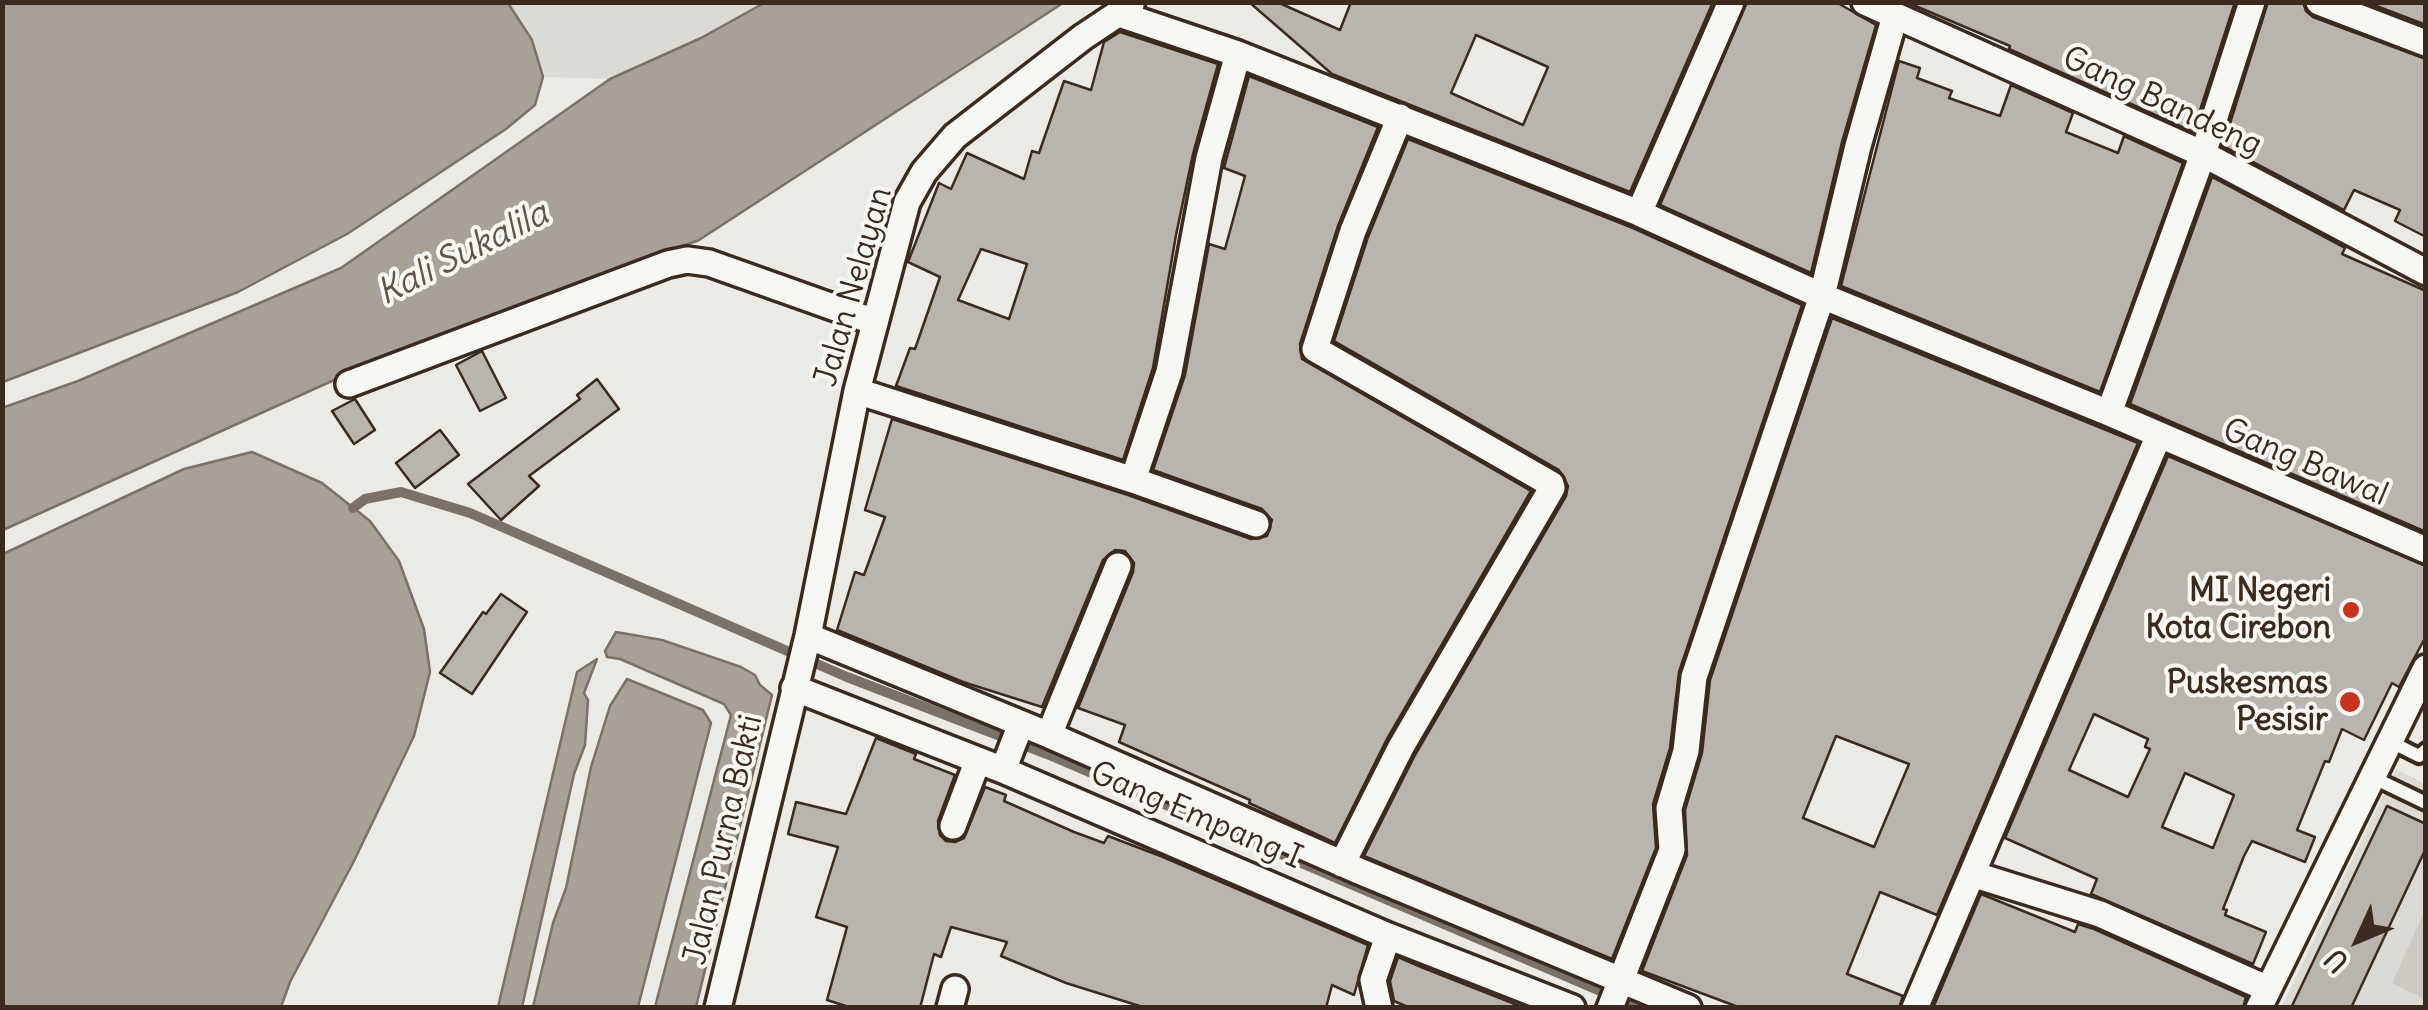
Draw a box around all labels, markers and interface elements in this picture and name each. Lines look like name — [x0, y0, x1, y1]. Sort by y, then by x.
street label: Gang Bandeng — [2056, 39, 2268, 165]
street label: Jalan Nelayan — [807, 183, 901, 391]
water label: Kali Sukalila — [370, 193, 556, 315]
street label: Gang Bawal — [2217, 411, 2393, 515]
place label: MI Negeri Kota Cirebon — [2145, 573, 2331, 648]
marker: MI Negeri Kota Cirebon — [2340, 599, 2362, 621]
place label: Puskesmas Pesisir — [2167, 665, 2328, 740]
marker: Puskesmas Pesisir — [2337, 689, 2363, 715]
street label: Jalan Purna Bakti — [677, 711, 771, 969]
street label: Gang Empang I — [1084, 754, 1308, 878]
north arrow — [2308, 890, 2408, 990]
text: U — [2317, 941, 2356, 980]

